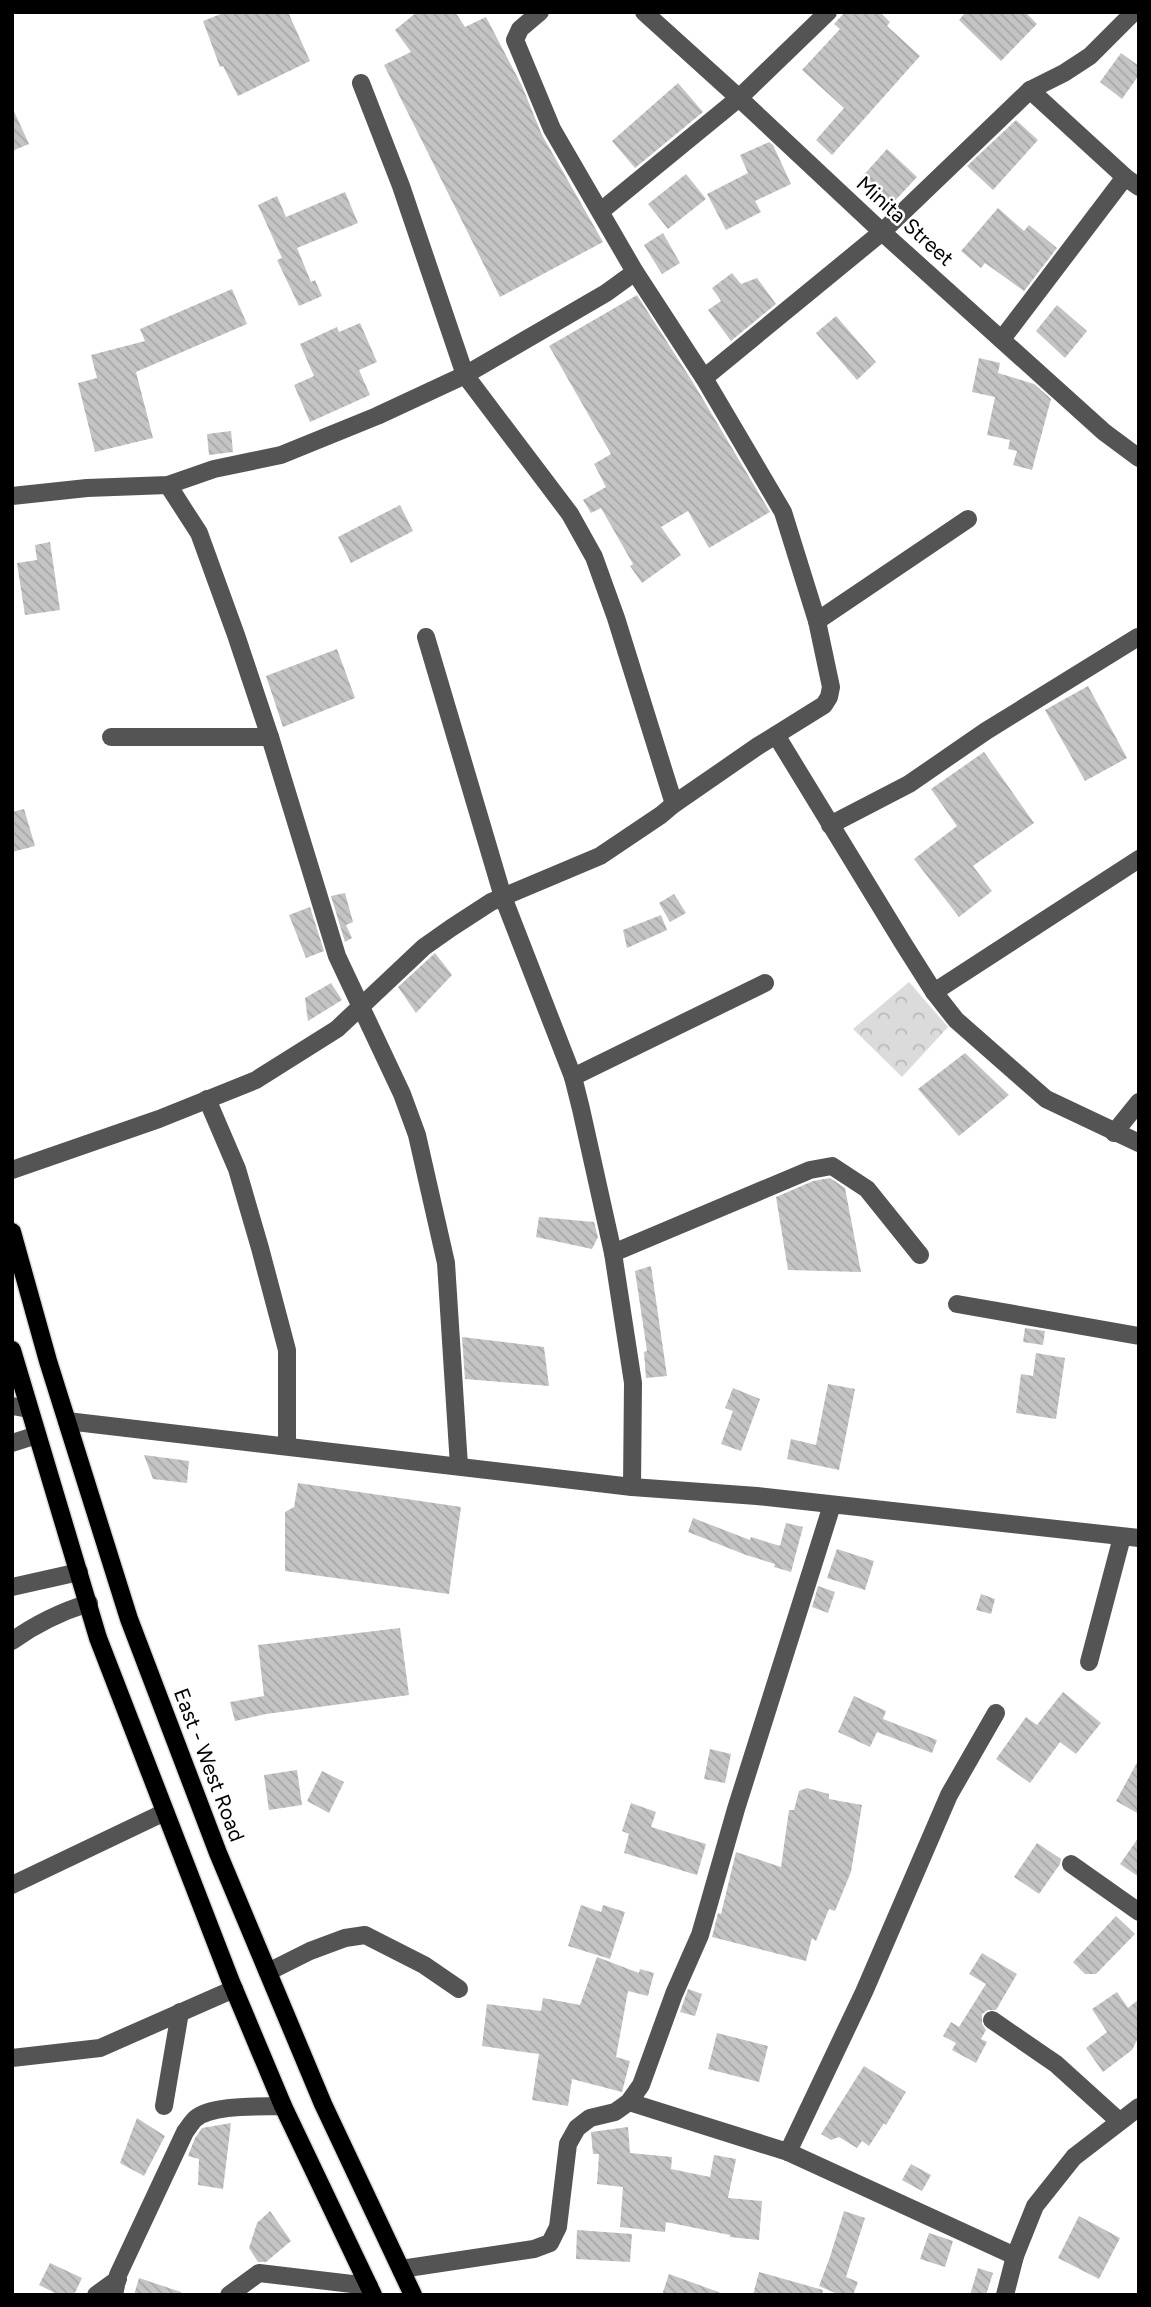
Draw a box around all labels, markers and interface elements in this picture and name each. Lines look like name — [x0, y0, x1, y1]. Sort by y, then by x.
street label: Minita Street — [852, 171, 959, 271]
street label: East - West Road — [169, 1685, 250, 1845]

